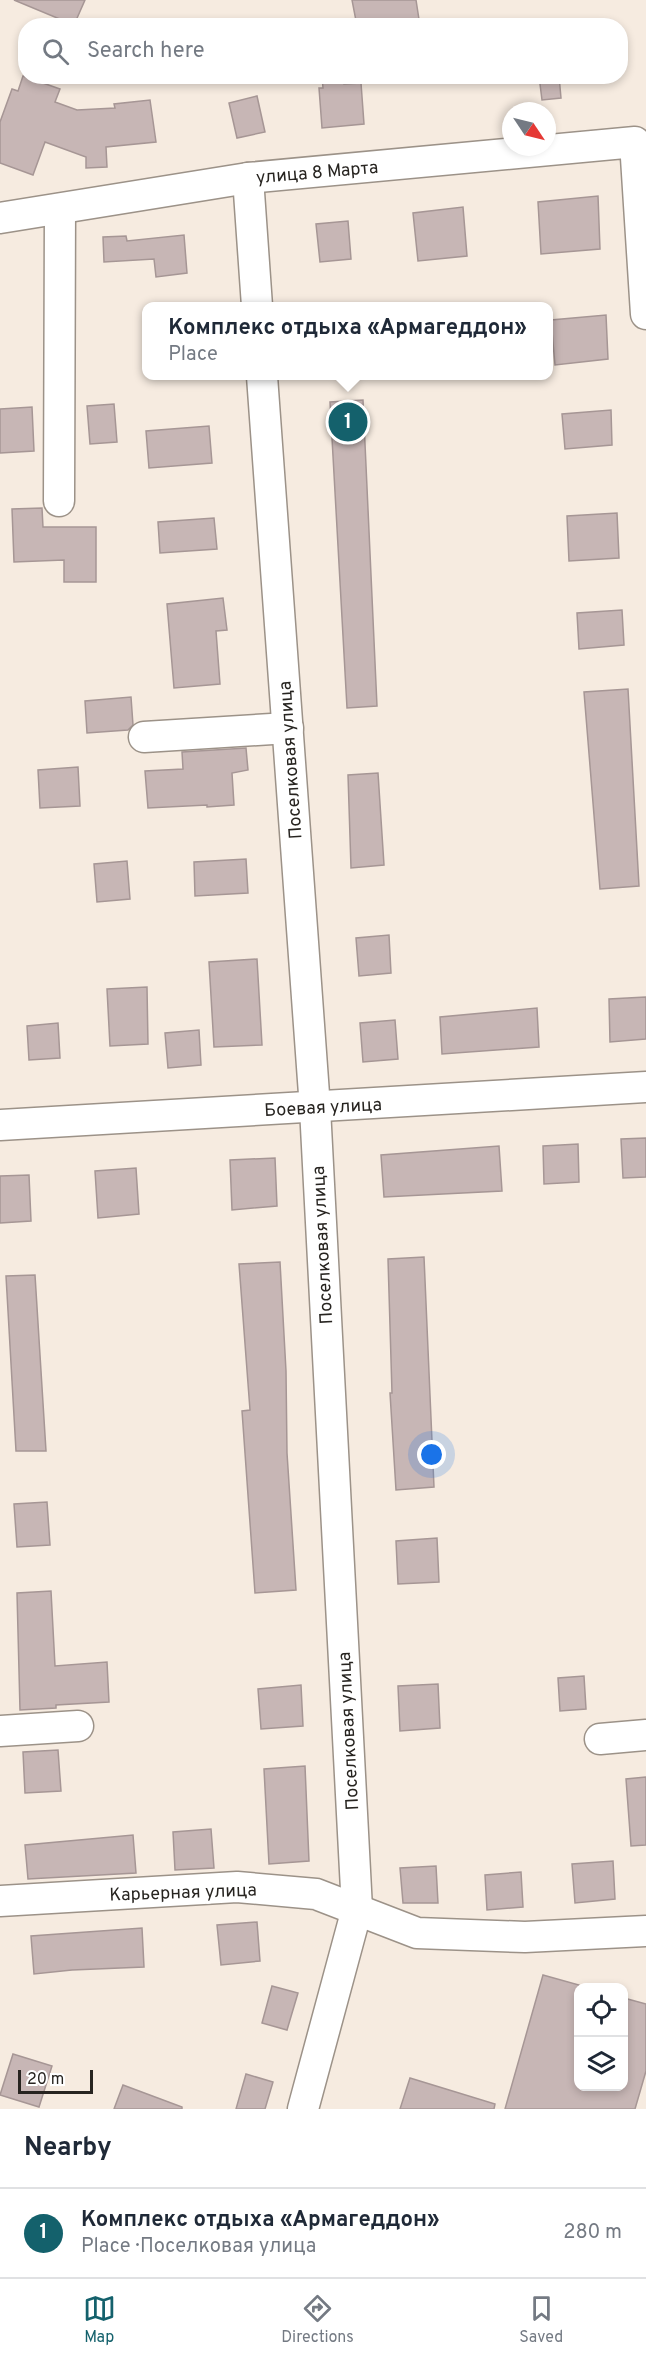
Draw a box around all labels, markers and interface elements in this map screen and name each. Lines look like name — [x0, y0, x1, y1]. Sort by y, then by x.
search box — [18, 18, 628, 84]
icon: search — [39, 35, 72, 68]
text: Search here — [87, 38, 205, 65]
north arrow — [502, 102, 556, 156]
street label: улица 8 Марта — [255, 157, 379, 190]
popup — [142, 302, 553, 380]
text: Комплекс отдыха «Армагеддон» — [168, 315, 527, 342]
text: Place — [168, 342, 218, 368]
pin: 1 — [328, 400, 368, 444]
street label: Поселковая улица — [274, 680, 309, 840]
street label: Боевая улица — [264, 1094, 382, 1123]
street label: Поселковая улица — [308, 1165, 339, 1325]
your location — [417, 1440, 446, 1469]
street label: Поселковая улица — [334, 1651, 365, 1811]
street label: Карьерная улица — [109, 1879, 257, 1908]
map controls — [574, 1983, 628, 2091]
button: locate — [574, 1983, 628, 2037]
button: layers — [574, 2037, 628, 2091]
scale bar — [18, 2067, 93, 2094]
text: 20 m — [27, 2070, 64, 2090]
text: Nearby — [24, 2132, 112, 2165]
text: Комплекс отдыха «Армагеддон» — [81, 2207, 440, 2234]
text: 1 — [40, 2220, 48, 2246]
text: 280 m — [563, 2220, 622, 2246]
text: Place · Поселковая улица — [81, 2234, 316, 2260]
tab: Map — [83, 2292, 116, 2348]
tab: Directions — [281, 2292, 354, 2348]
tab: Saved — [519, 2292, 563, 2348]

